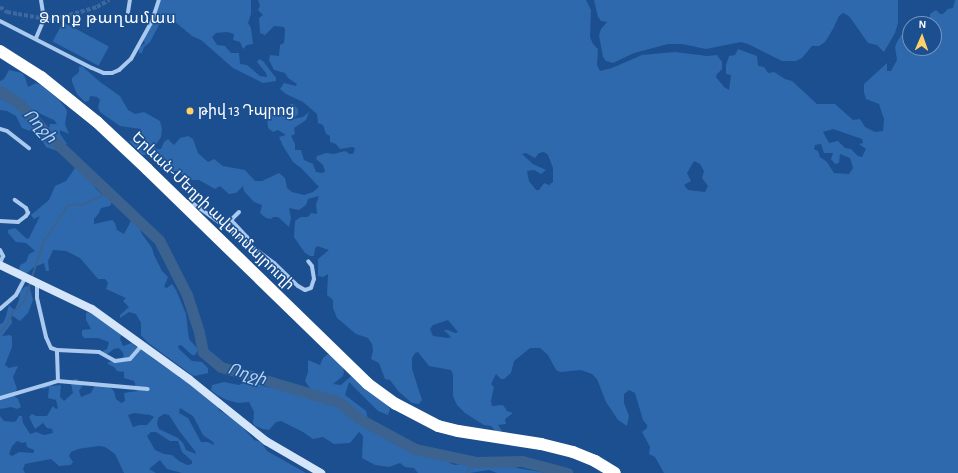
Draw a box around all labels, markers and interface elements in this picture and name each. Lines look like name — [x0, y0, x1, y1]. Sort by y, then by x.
district label: Ձորք թաղամաս — [39, 8, 177, 28]
north arrow — [902, 16, 942, 56]
text: N — [918, 19, 926, 30]
place label: թիվ 13 Դպրոց — [198, 102, 294, 120]
water label: Ողջի — [20, 105, 60, 147]
marker: թիվ 13 Դպրոց — [185, 106, 195, 116]
street label: Երևան-Մեղրի ավտոմայրուղի — [128, 128, 298, 294]
water label: Ողջի — [225, 359, 269, 389]

